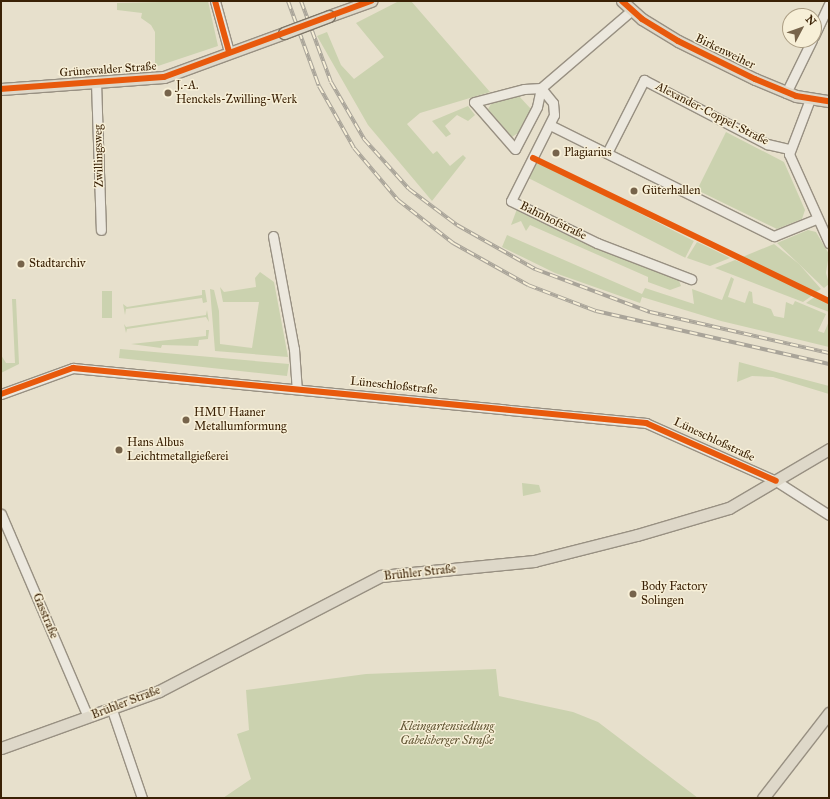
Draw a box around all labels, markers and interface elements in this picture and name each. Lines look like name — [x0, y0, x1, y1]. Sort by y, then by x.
north arrow — [782, 8, 822, 48]
text: N — [803, 13, 819, 28]
street label: Birkenweiher — [693, 31, 757, 73]
street label: Grünewalder Straße — [59, 59, 157, 81]
place label: J.-A. Henckels-Zwilling-Werk — [176, 79, 297, 107]
street label: Alexander-Coppel-Straße — [653, 79, 771, 149]
marker: J.-A. Henckels-Zwilling-Werk — [163, 88, 173, 98]
street label: Zwillingsweg — [91, 124, 107, 188]
place label: Plagiarius — [564, 146, 612, 160]
marker: Plagiarius — [551, 148, 561, 158]
place label: Güterhallen — [642, 184, 700, 198]
marker: Güterhallen — [629, 186, 639, 196]
street label: Bahnhofstraße — [517, 199, 589, 243]
place label: Stadtarchiv — [29, 257, 86, 271]
marker: Stadtarchiv — [16, 259, 26, 269]
street label: Lüneschloßstraße — [350, 374, 438, 398]
place label: HMU Haaner Metallumformung — [194, 406, 287, 434]
marker: HMU Haaner Metallumformung — [181, 415, 191, 425]
street label: Lüneschloßstraße — [671, 415, 757, 465]
place label: Hans Albus Leichtmetallgießerei — [127, 436, 229, 464]
marker: Hans Albus Leichtmetallgießerei — [114, 445, 124, 455]
street label: Brühler Straße — [383, 562, 457, 584]
place label: Body Factory Solingen — [641, 580, 707, 608]
marker: Body Factory Solingen — [628, 589, 638, 599]
street label: Gasstraße — [29, 591, 61, 641]
street label: Brühler Straße — [89, 683, 163, 723]
park label: Kleingartensiedlung Gabelsberger Straße — [400, 720, 494, 748]

